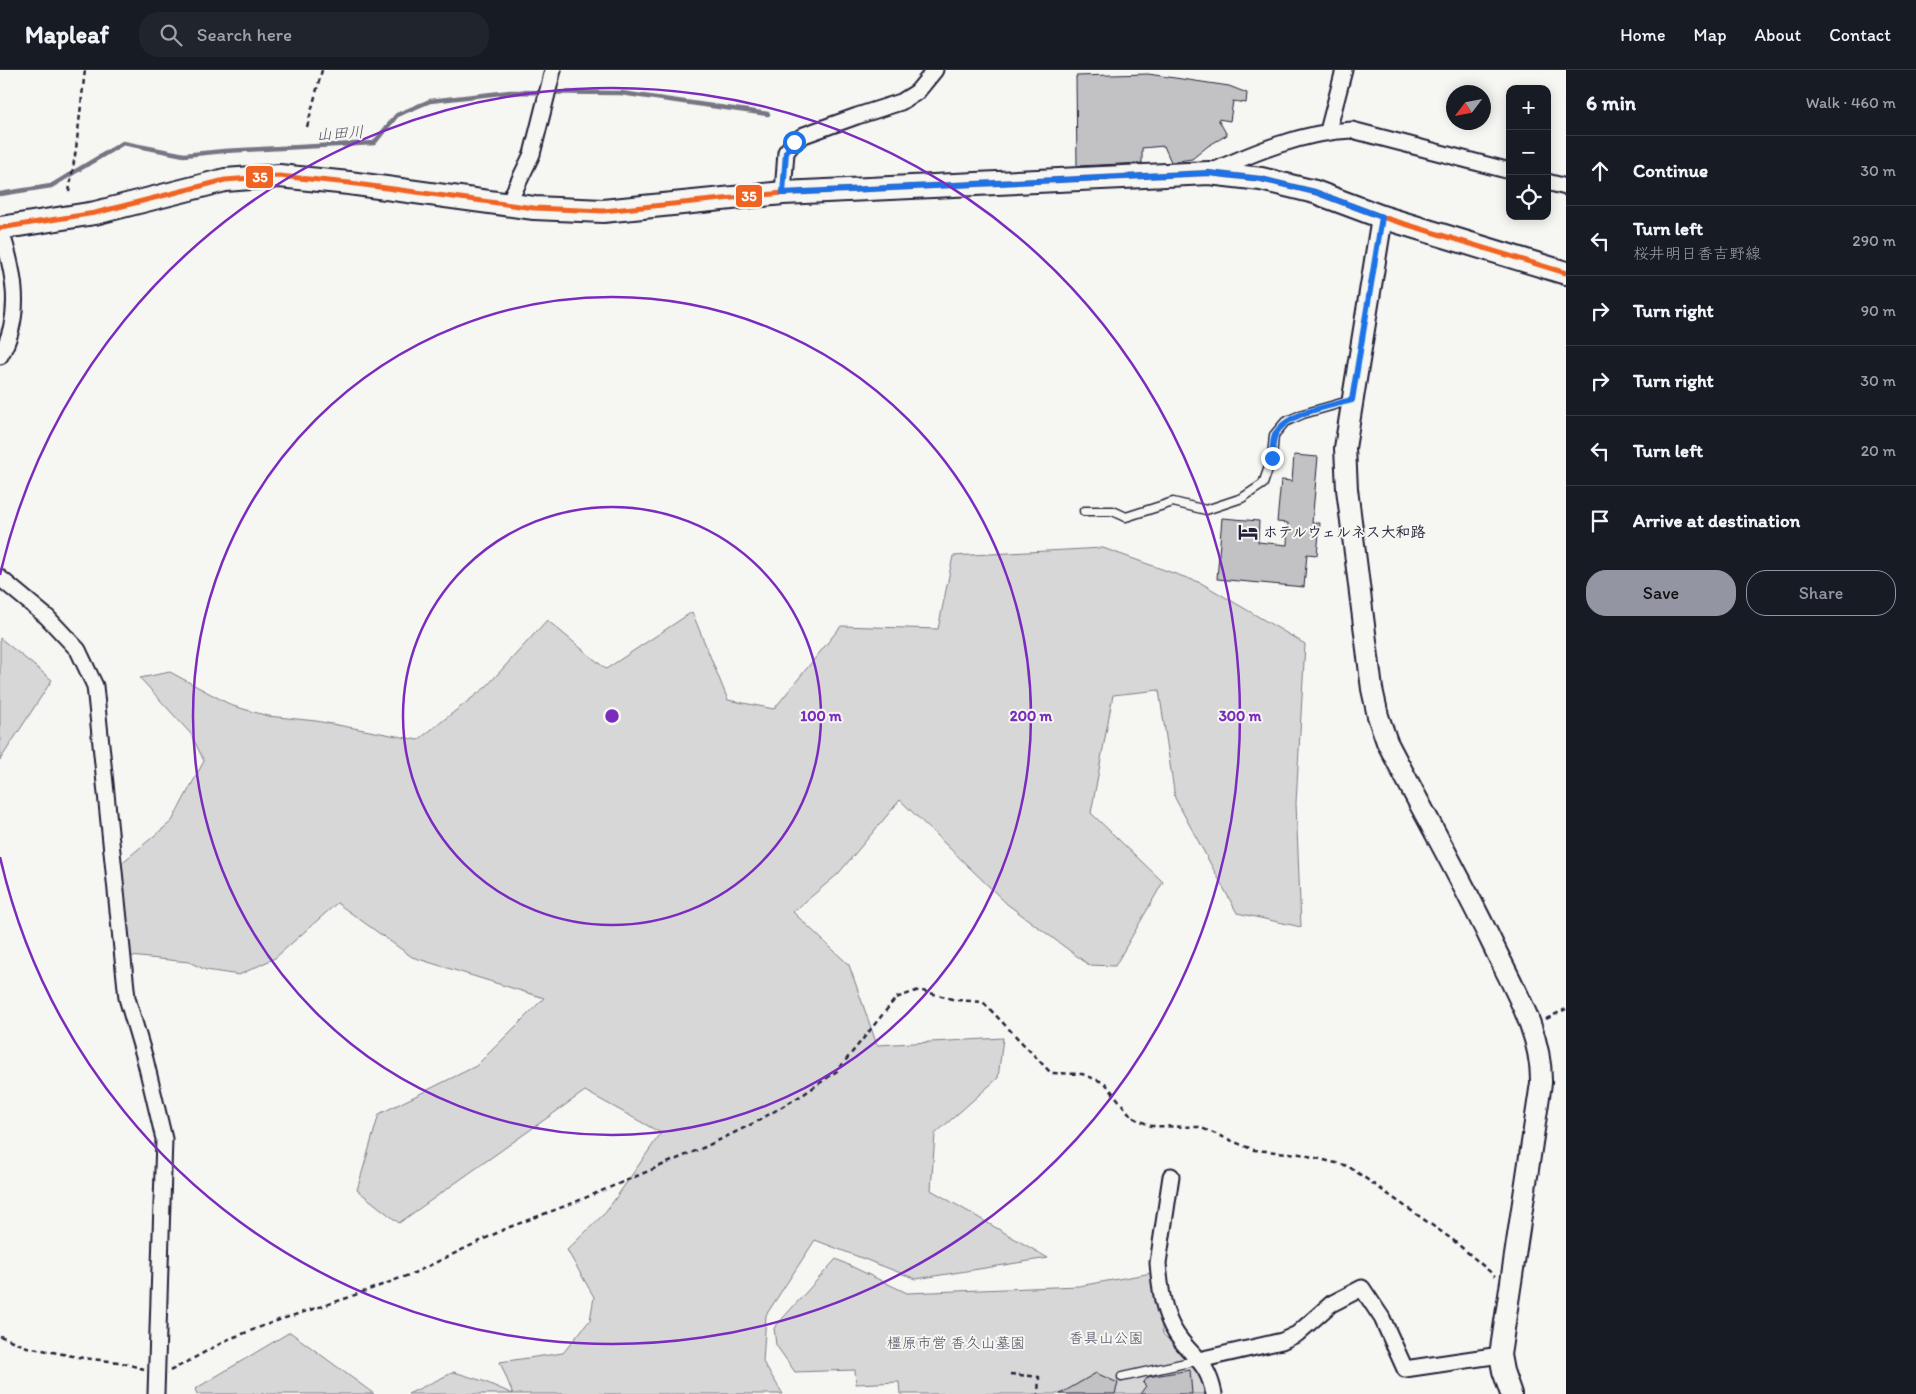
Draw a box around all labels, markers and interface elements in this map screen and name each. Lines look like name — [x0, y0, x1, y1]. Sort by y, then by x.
search box — [139, 12, 489, 57]
text: Mapleaf — [25, 20, 109, 49]
icon: search — [157, 21, 185, 49]
text: Search here — [197, 23, 292, 46]
text: Home — [1620, 24, 1666, 46]
text: Map — [1694, 24, 1727, 46]
text: About — [1755, 24, 1801, 46]
text: Contact — [1829, 24, 1891, 46]
north arrow — [1446, 85, 1491, 130]
map controls — [1506, 85, 1551, 220]
button: + — [1506, 85, 1551, 130]
text: 6 min — [1586, 90, 1636, 115]
text: Walk · 460 m — [1806, 93, 1896, 112]
water label: 山田川 — [315, 122, 365, 144]
button: − — [1506, 130, 1551, 175]
route start — [783, 131, 806, 154]
icon: ahead — [1586, 157, 1614, 185]
text: Continue — [1633, 159, 1708, 182]
text: 30 m — [1860, 161, 1896, 180]
line badge: 35 — [245, 165, 274, 189]
text: 35 — [253, 169, 268, 186]
button: locate — [1506, 175, 1551, 220]
line badge: 35 — [735, 184, 763, 208]
text: 35 — [742, 188, 757, 205]
text: Turn left — [1633, 217, 1703, 240]
icon: left — [1586, 227, 1614, 255]
text: 290 m — [1852, 231, 1896, 250]
text: 桜井明日香吉野線 — [1633, 244, 1761, 263]
icon: right — [1586, 297, 1614, 325]
text: Turn right — [1633, 299, 1714, 322]
text: 90 m — [1861, 301, 1896, 320]
icon: right — [1586, 367, 1614, 395]
text: Turn right — [1633, 369, 1714, 392]
text: 30 m — [1860, 371, 1896, 390]
icon: left — [1586, 437, 1614, 465]
text: Turn left — [1633, 439, 1703, 462]
text: 20 m — [1861, 441, 1896, 460]
route end — [1261, 447, 1284, 470]
icon: arrive — [1586, 507, 1614, 535]
text: Arrive at destination — [1633, 509, 1800, 532]
hotel icon: ホテルウェルネス大和路 — [1237, 521, 1259, 543]
place label: ホテルウェルネス大和路 — [1263, 523, 1426, 541]
button: Save — [1586, 570, 1736, 616]
button: Share — [1746, 570, 1896, 616]
centre of rings — [603, 707, 621, 725]
text: 100 m — [800, 707, 842, 725]
text: 200 m — [1010, 707, 1053, 725]
text: 300 m — [1219, 707, 1262, 725]
park label: 香具山公園 — [1068, 1329, 1144, 1347]
park label: 橿原市営 香久山墓園 — [887, 1334, 1025, 1352]

